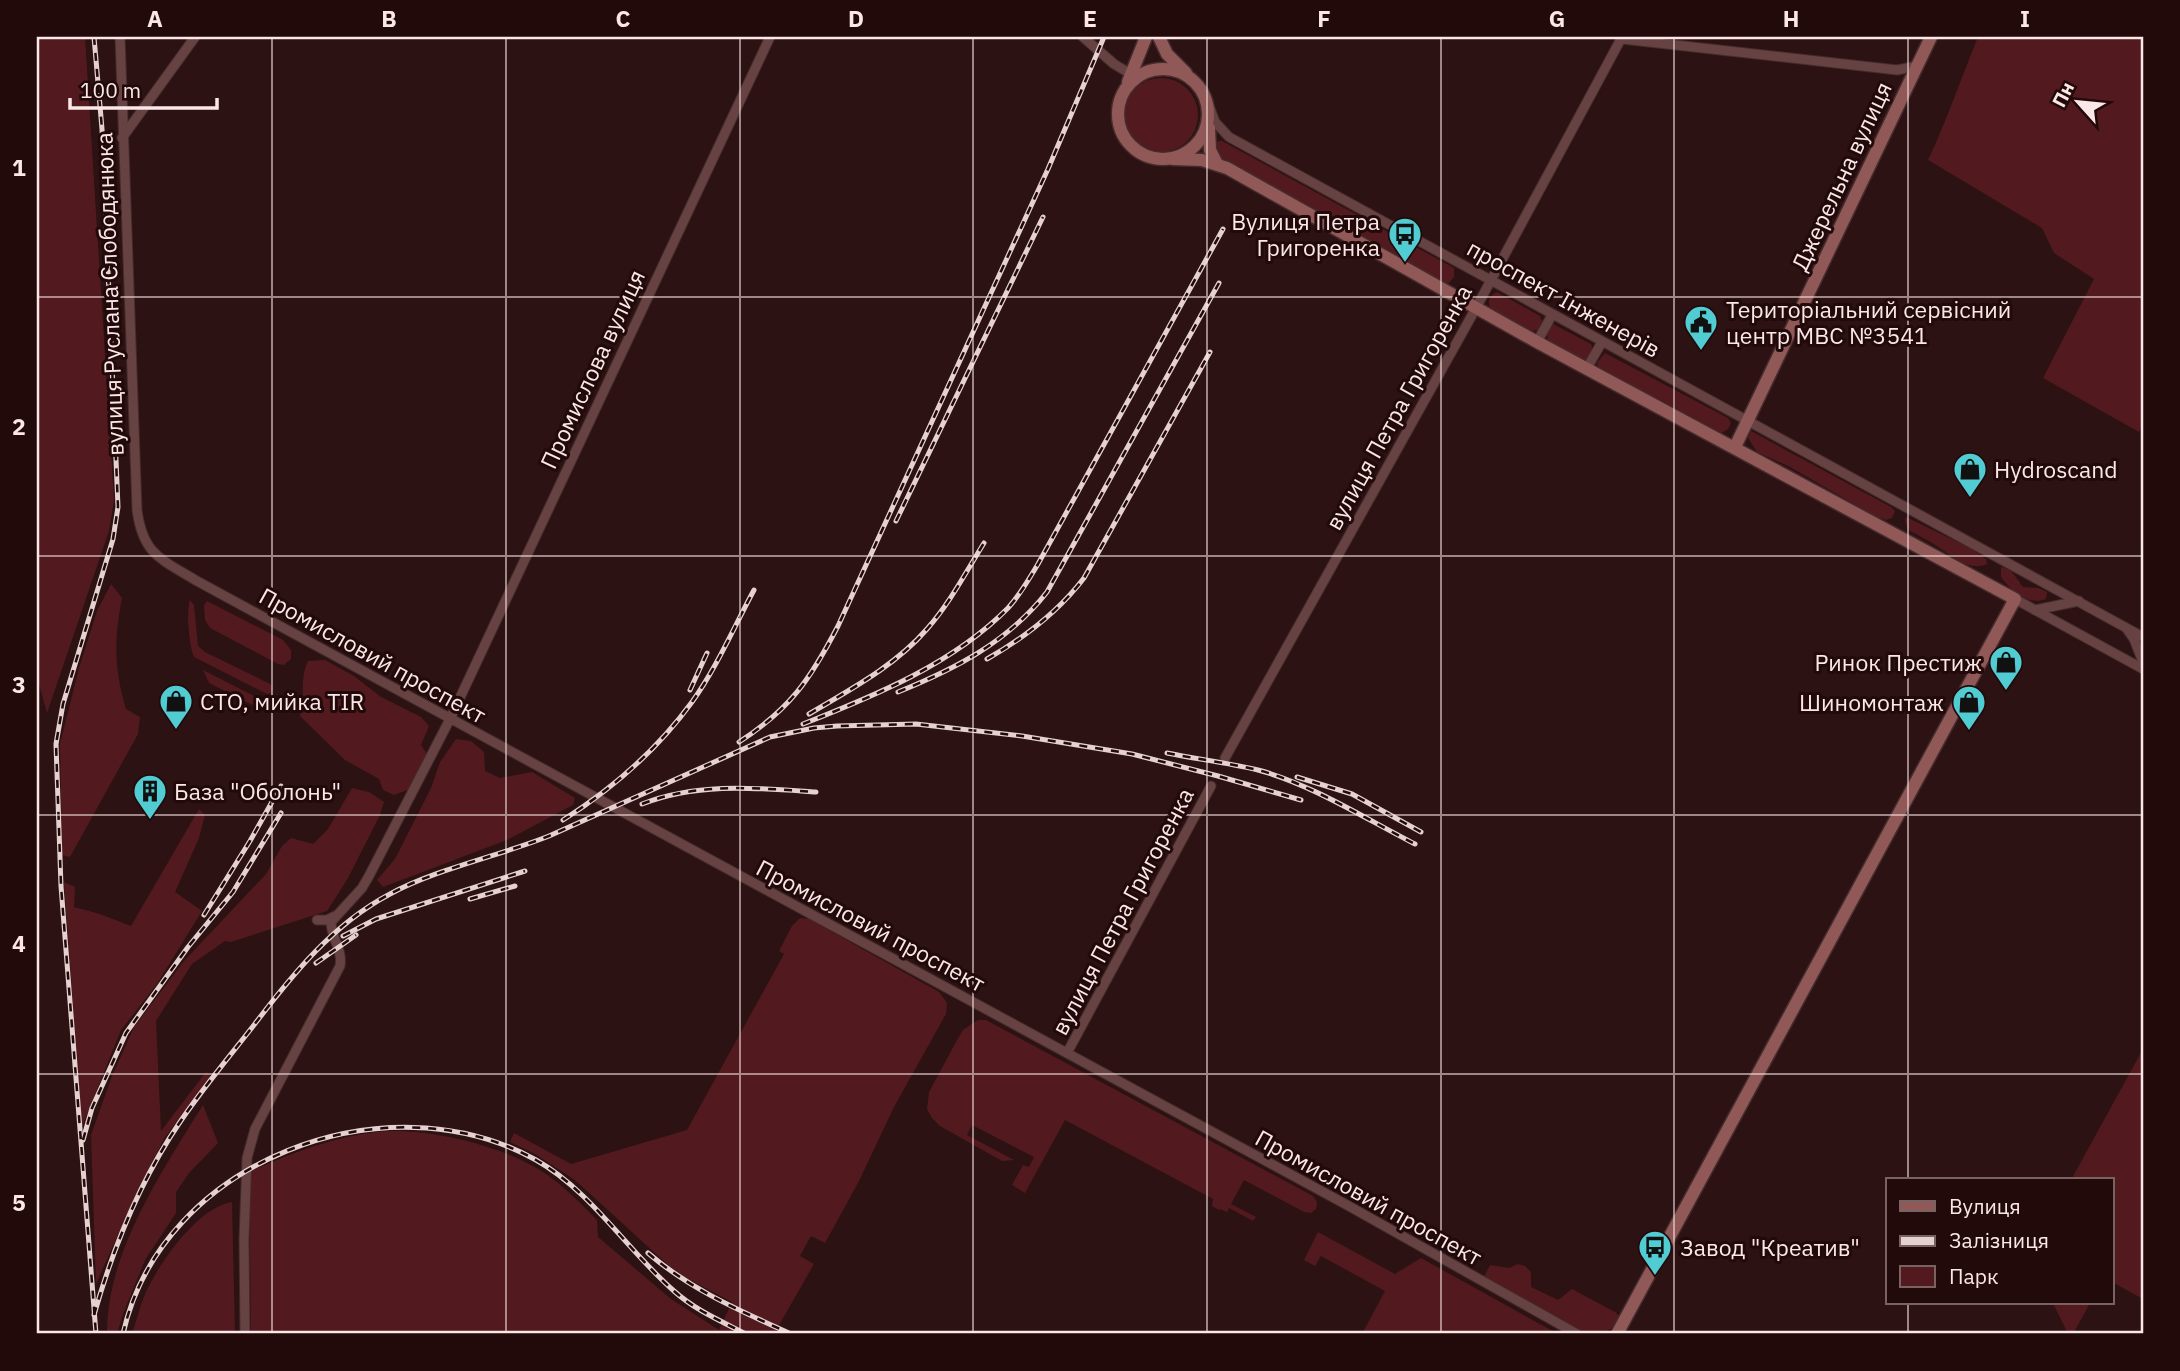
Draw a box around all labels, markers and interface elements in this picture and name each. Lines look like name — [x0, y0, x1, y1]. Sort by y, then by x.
text: A — [147, 3, 163, 33]
text: B — [381, 3, 397, 33]
text: C — [616, 3, 631, 33]
text: D — [848, 3, 864, 33]
text: E — [1083, 3, 1097, 33]
text: F — [1317, 3, 1331, 33]
text: G — [1549, 3, 1565, 33]
text: H — [1783, 3, 1799, 33]
text: I — [2020, 3, 2030, 33]
scale bar — [70, 66, 217, 110]
north arrow — [2044, 66, 2114, 136]
text: 100 m — [80, 76, 141, 104]
street label: Джерельна вулиця — [1784, 77, 1898, 275]
text: Пн — [2046, 78, 2079, 111]
street label: вулиця Руслана Слободянюка — [88, 132, 130, 456]
text: 1 — [12, 152, 26, 182]
place label: Вулиця Петра Григоренка — [1231, 206, 1380, 262]
bus stop icon: Вулиця Петра Григоренка — [1386, 215, 1424, 264]
street label: проспект Інженерів — [1462, 232, 1666, 364]
street label: Промислова вулиця — [533, 265, 651, 473]
street label: вулиця Петра Григоренка — [1318, 279, 1478, 535]
place label: Територіальний сервісний центр МВС №3541 — [1726, 294, 2011, 350]
public building icon: Територіальний сервісний центр МВС №3541 — [1682, 303, 1720, 352]
text: 2 — [12, 411, 26, 441]
shop icon: Hydroscand — [1951, 450, 1989, 499]
place label: Hydroscand — [1994, 454, 2118, 484]
street label: Промисловий проспект — [254, 580, 492, 730]
shop icon: Ринок Престиж — [1987, 643, 2025, 692]
place label: Ринок Престиж — [1814, 647, 1982, 677]
text: 3 — [12, 669, 26, 699]
shop icon: СТО, мийка TIR — [157, 682, 195, 731]
shop icon: Шиномонтаж — [1950, 683, 1988, 732]
place label: СТО, мийка TIR — [200, 686, 364, 716]
place label: Шиномонтаж — [1799, 687, 1944, 717]
building icon: База "Оболонь" — [131, 772, 169, 821]
place label: База "Оболонь" — [174, 776, 341, 806]
street label: вулиця Петра Григоренка — [1044, 782, 1200, 1040]
street label: Промисловий проспект — [751, 852, 991, 998]
text: 4 — [12, 928, 26, 958]
street label: Промисловий проспект — [1250, 1122, 1488, 1272]
legend — [1886, 1178, 2114, 1304]
text: 5 — [12, 1187, 26, 1217]
text: Вулиця — [1949, 1192, 2021, 1220]
text: Залізниця — [1949, 1226, 2049, 1254]
bus stop icon: Завод "Креатив" — [1636, 1228, 1674, 1277]
place label: Завод "Креатив" — [1680, 1232, 1860, 1262]
text: Парк — [1949, 1262, 1999, 1290]

